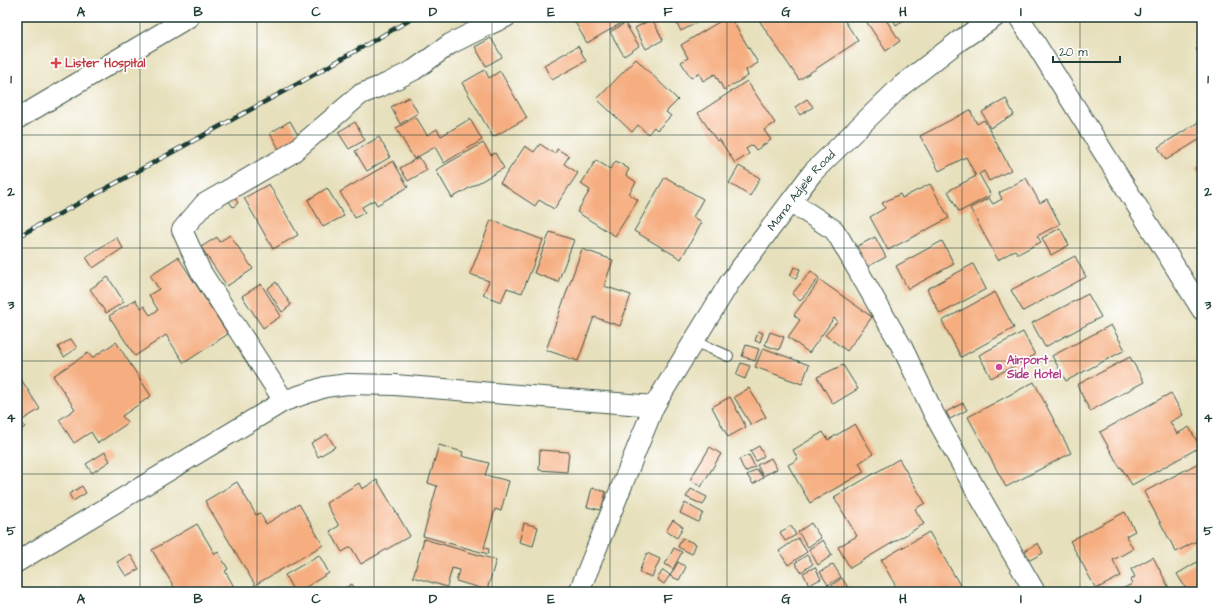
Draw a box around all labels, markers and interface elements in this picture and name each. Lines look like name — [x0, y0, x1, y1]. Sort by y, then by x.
text: A — [77, 3, 86, 21]
text: B — [193, 3, 203, 21]
text: C — [311, 3, 321, 21]
text: D — [429, 3, 438, 21]
text: E — [547, 3, 555, 21]
text: F — [663, 3, 673, 21]
text: G — [781, 3, 791, 21]
text: H — [899, 3, 907, 21]
text: I — [1020, 3, 1022, 21]
text: J — [1134, 3, 1142, 21]
scale bar — [1053, 38, 1120, 64]
text: 20 m — [1059, 44, 1088, 61]
place label: Lister Hospital — [65, 55, 145, 73]
marker: Lister Hospital — [50, 57, 62, 69]
text: 1 — [10, 70, 12, 88]
text: 1 — [1207, 70, 1209, 88]
street label: Mama Adjele Road — [764, 147, 839, 235]
text: 2 — [6, 183, 15, 201]
text: 2 — [1203, 183, 1212, 201]
text: 3 — [7, 296, 15, 314]
text: 3 — [1204, 296, 1212, 314]
place label: Airport Side Hotel — [1006, 352, 1061, 383]
marker: Airport Side Hotel — [994, 362, 1004, 372]
text: 4 — [7, 409, 16, 427]
text: 4 — [1204, 409, 1213, 427]
text: 5 — [6, 522, 16, 540]
text: 5 — [1203, 522, 1213, 540]
text: A — [77, 590, 86, 608]
text: B — [193, 590, 203, 608]
text: C — [311, 590, 321, 608]
text: D — [429, 590, 438, 608]
text: E — [547, 590, 555, 608]
text: F — [663, 590, 673, 608]
text: G — [781, 590, 791, 608]
text: H — [899, 590, 907, 608]
text: I — [1020, 590, 1022, 608]
text: J — [1134, 590, 1142, 608]

